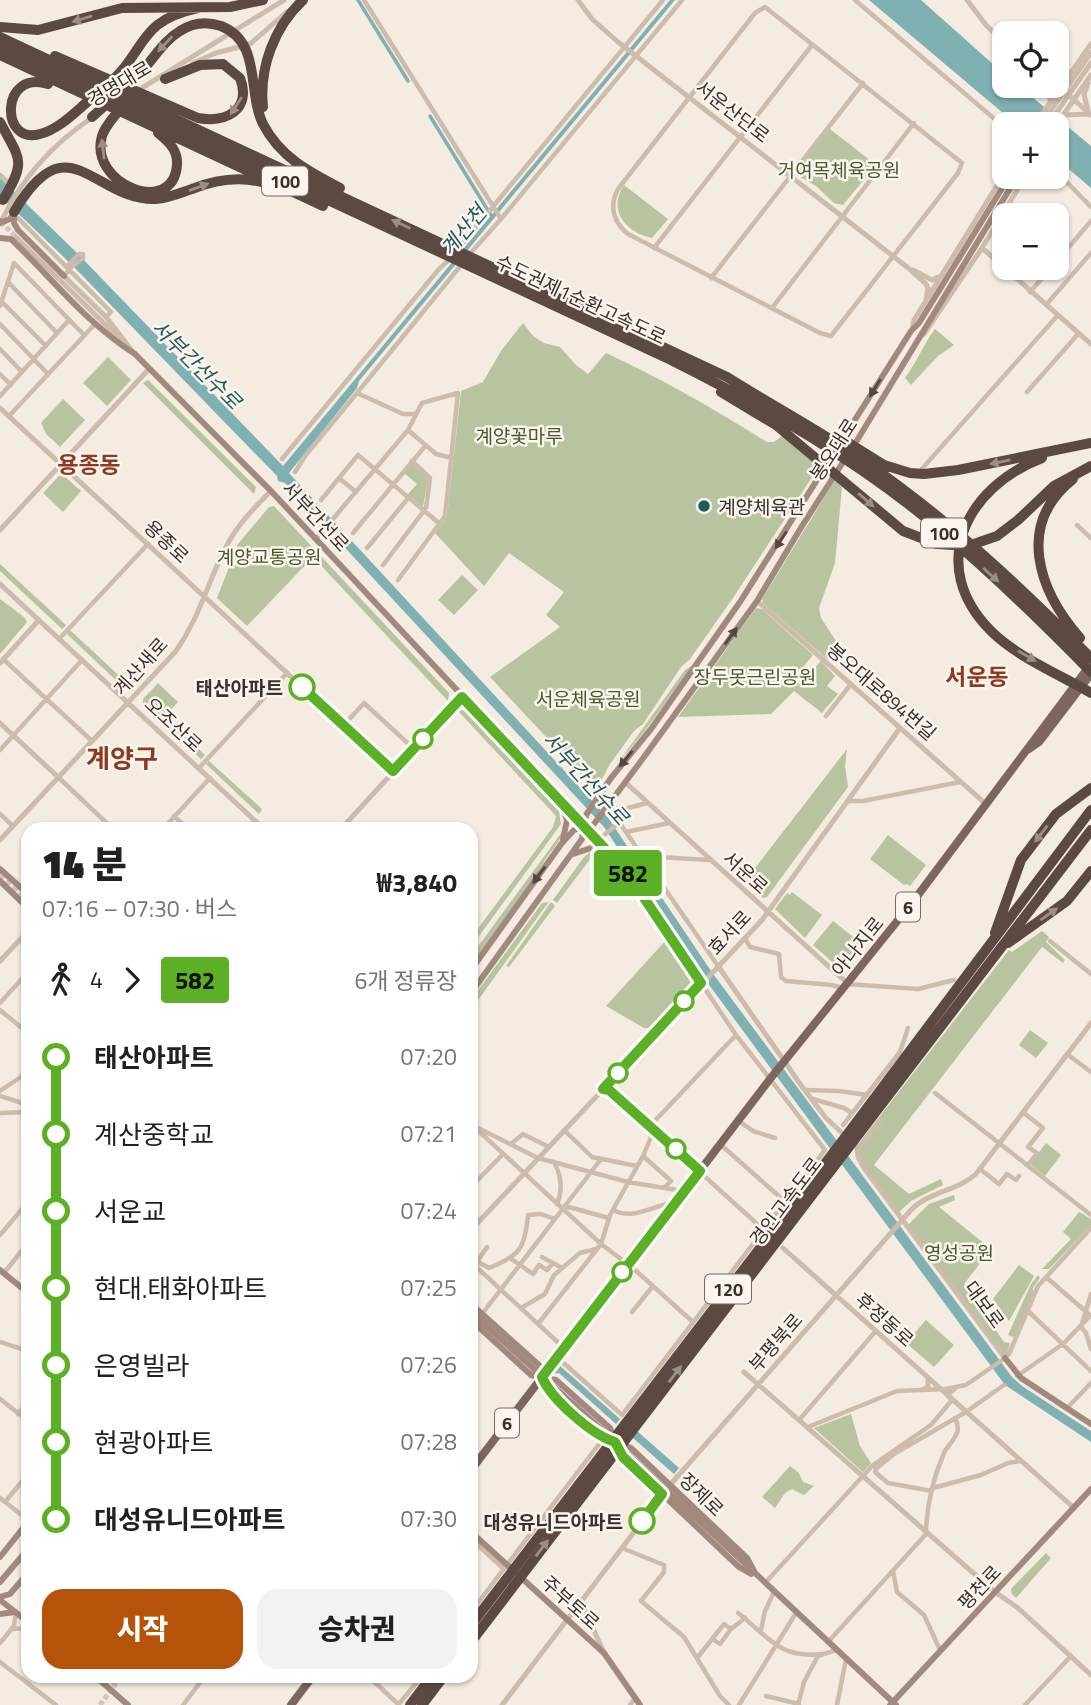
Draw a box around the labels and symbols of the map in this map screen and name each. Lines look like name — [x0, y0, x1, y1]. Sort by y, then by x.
one-way arrow — [71, 14, 92, 24]
one-way arrow — [157, 35, 173, 53]
street label: 경명대로 — [82, 53, 156, 113]
street label: 서운산단로 — [690, 73, 776, 149]
one-way arrow — [229, 97, 243, 115]
one-way arrow — [97, 138, 108, 160]
park label: 거여목체육공원 — [778, 155, 900, 184]
road number: 100 — [262, 166, 308, 196]
one-way arrow — [188, 181, 209, 192]
water label: 계산천 — [432, 195, 496, 262]
one-way arrow — [391, 218, 411, 230]
street label: 수도권제1순환고속도로 — [491, 247, 671, 351]
water label: 서부간선수로 — [145, 312, 250, 417]
one-way arrow — [868, 379, 881, 398]
street label: 봉오대로 — [802, 412, 864, 486]
park label: 계양꽃마루 — [475, 421, 563, 450]
district label: 용종동 — [57, 447, 121, 482]
one-way arrow — [989, 456, 1011, 467]
street label: 서부간선로 — [276, 474, 356, 558]
place label: 계양체육관 — [718, 492, 805, 521]
one-way arrow — [857, 492, 875, 508]
marker: 계양체육관 — [696, 498, 712, 514]
street label: 용종로 — [138, 513, 196, 569]
road number: 100 — [921, 518, 967, 548]
one-way arrow — [775, 530, 788, 549]
park label: 계양교통공원 — [217, 542, 321, 571]
one-way arrow — [982, 567, 1000, 583]
one-way arrow — [724, 627, 738, 645]
street label: 계산새로 — [106, 630, 174, 702]
street label: 봉오대로894번길 — [821, 635, 943, 747]
one-way arrow — [1017, 650, 1036, 662]
district label: 서운동 — [945, 659, 1009, 694]
park label: 장두못근린공원 — [694, 662, 816, 691]
place label: 태산아파트 — [196, 673, 283, 702]
marker: 태산아파트 — [289, 674, 315, 700]
park label: 서운체육공원 — [536, 684, 640, 713]
street label: 오조산로 — [139, 690, 209, 758]
water label: 서부간선수로 — [535, 724, 638, 833]
unlabelled marker — [413, 729, 433, 749]
district label: 계양구 — [86, 739, 158, 778]
one-way arrow — [619, 750, 634, 768]
one-way arrow — [1034, 824, 1049, 842]
street label: 서운로 — [717, 844, 775, 900]
line badge: 582 — [588, 850, 668, 896]
one-way arrow — [532, 866, 546, 884]
road number: 6 — [896, 893, 920, 922]
street label: 효서로 — [701, 903, 757, 961]
one-way arrow — [1040, 907, 1058, 921]
street label: 아나지로 — [824, 910, 890, 982]
unlabelled marker — [674, 991, 694, 1011]
unlabelled marker — [608, 1063, 628, 1083]
unlabelled marker — [666, 1139, 686, 1159]
street label: 경인고속도로 — [742, 1150, 828, 1252]
park label: 영성공원 — [924, 1238, 994, 1267]
unlabelled marker — [612, 1262, 632, 1282]
road number: 120 — [705, 1274, 751, 1304]
street label: 대보로 — [958, 1274, 1012, 1334]
street label: 후정동로 — [849, 1285, 921, 1353]
street label: 부평북로 — [741, 1306, 809, 1378]
one-way arrow — [667, 1365, 681, 1383]
road number: 6 — [495, 1408, 519, 1438]
street label: 장제로 — [673, 1465, 731, 1523]
place label: 대성유니드아파트 — [483, 1507, 623, 1536]
marker: 대성유니드아파트 — [629, 1508, 655, 1534]
one-way arrow — [534, 1540, 549, 1558]
street label: 평천로 — [951, 1558, 1007, 1616]
street label: 주부토로 — [535, 1568, 607, 1636]

